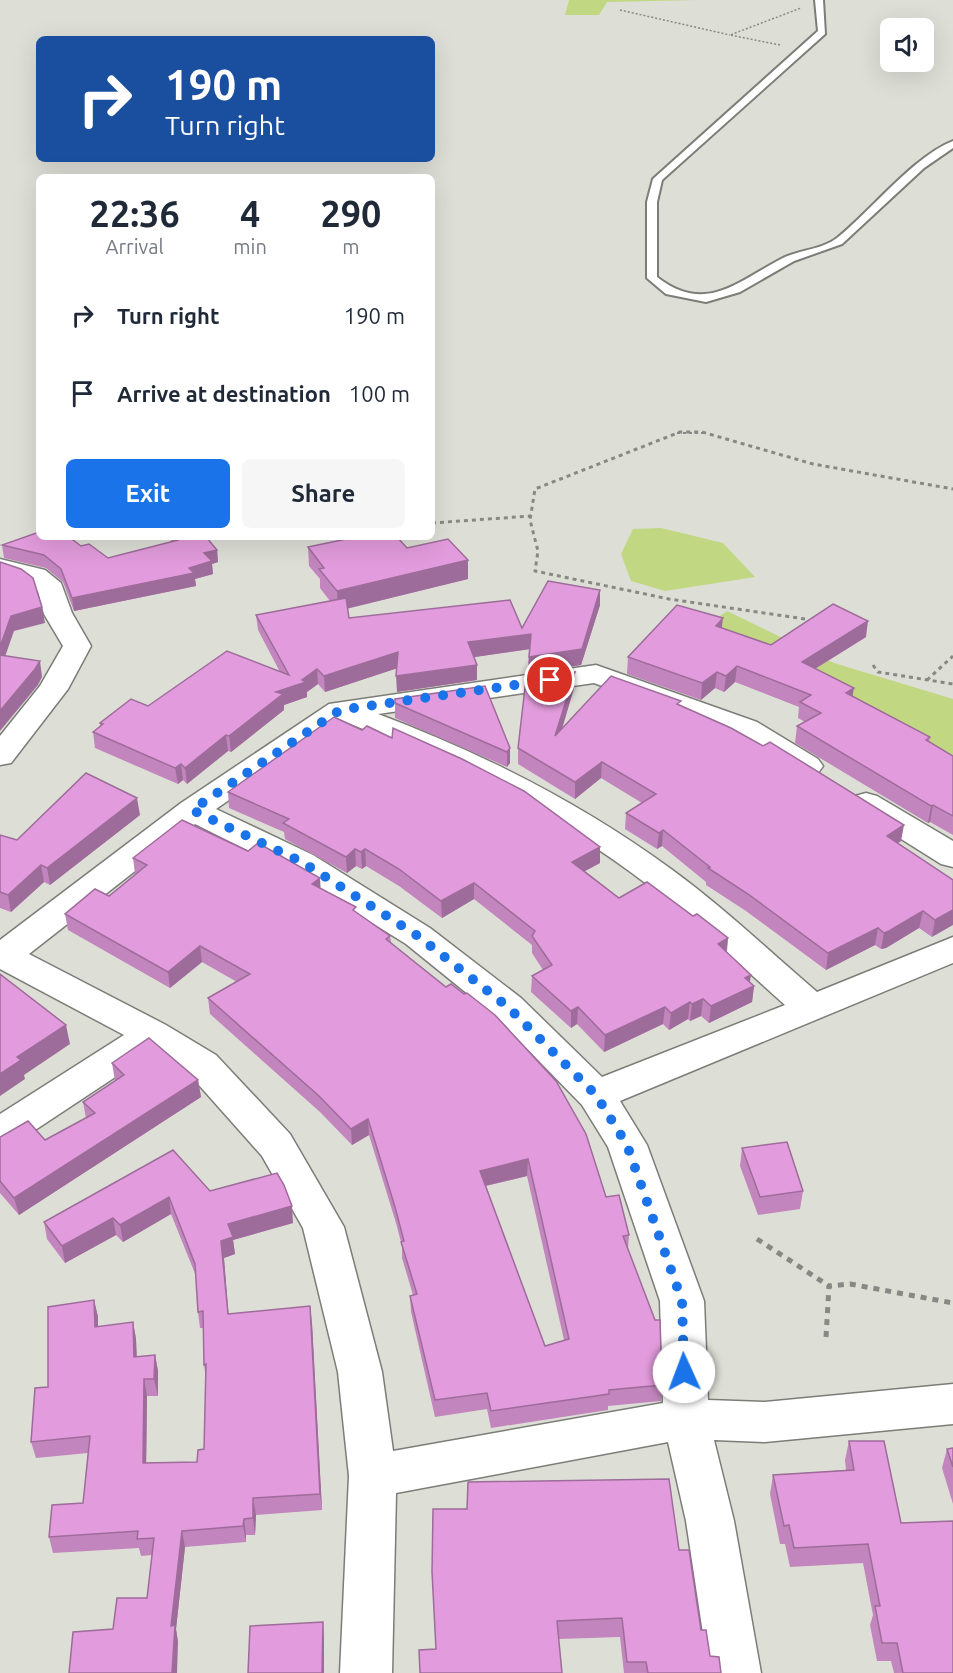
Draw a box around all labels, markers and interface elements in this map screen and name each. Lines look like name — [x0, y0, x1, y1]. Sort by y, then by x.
map controls — [880, 18, 934, 72]
button: sound — [880, 18, 934, 72]
icon: right — [66, 60, 144, 138]
text: 190 m — [165, 61, 282, 108]
text: Turn right — [165, 110, 285, 140]
text: 22:36 — [90, 193, 180, 234]
text: 4 — [240, 193, 260, 234]
text: 290 — [320, 193, 381, 234]
text: Arrival — [106, 235, 164, 258]
text: min — [233, 235, 267, 258]
text: m — [342, 235, 360, 258]
icon: right — [66, 299, 99, 332]
text: Turn right — [117, 303, 219, 328]
text: 190 m — [344, 303, 405, 328]
icon: arrive — [66, 377, 99, 410]
text: Arrive at destination — [117, 381, 331, 406]
text: 100 m — [349, 381, 410, 406]
button: Exit — [66, 459, 230, 528]
button: Share — [242, 459, 405, 528]
pin — [524, 654, 575, 705]
icon: arrive — [533, 663, 566, 696]
position arrow — [652, 1340, 716, 1404]

